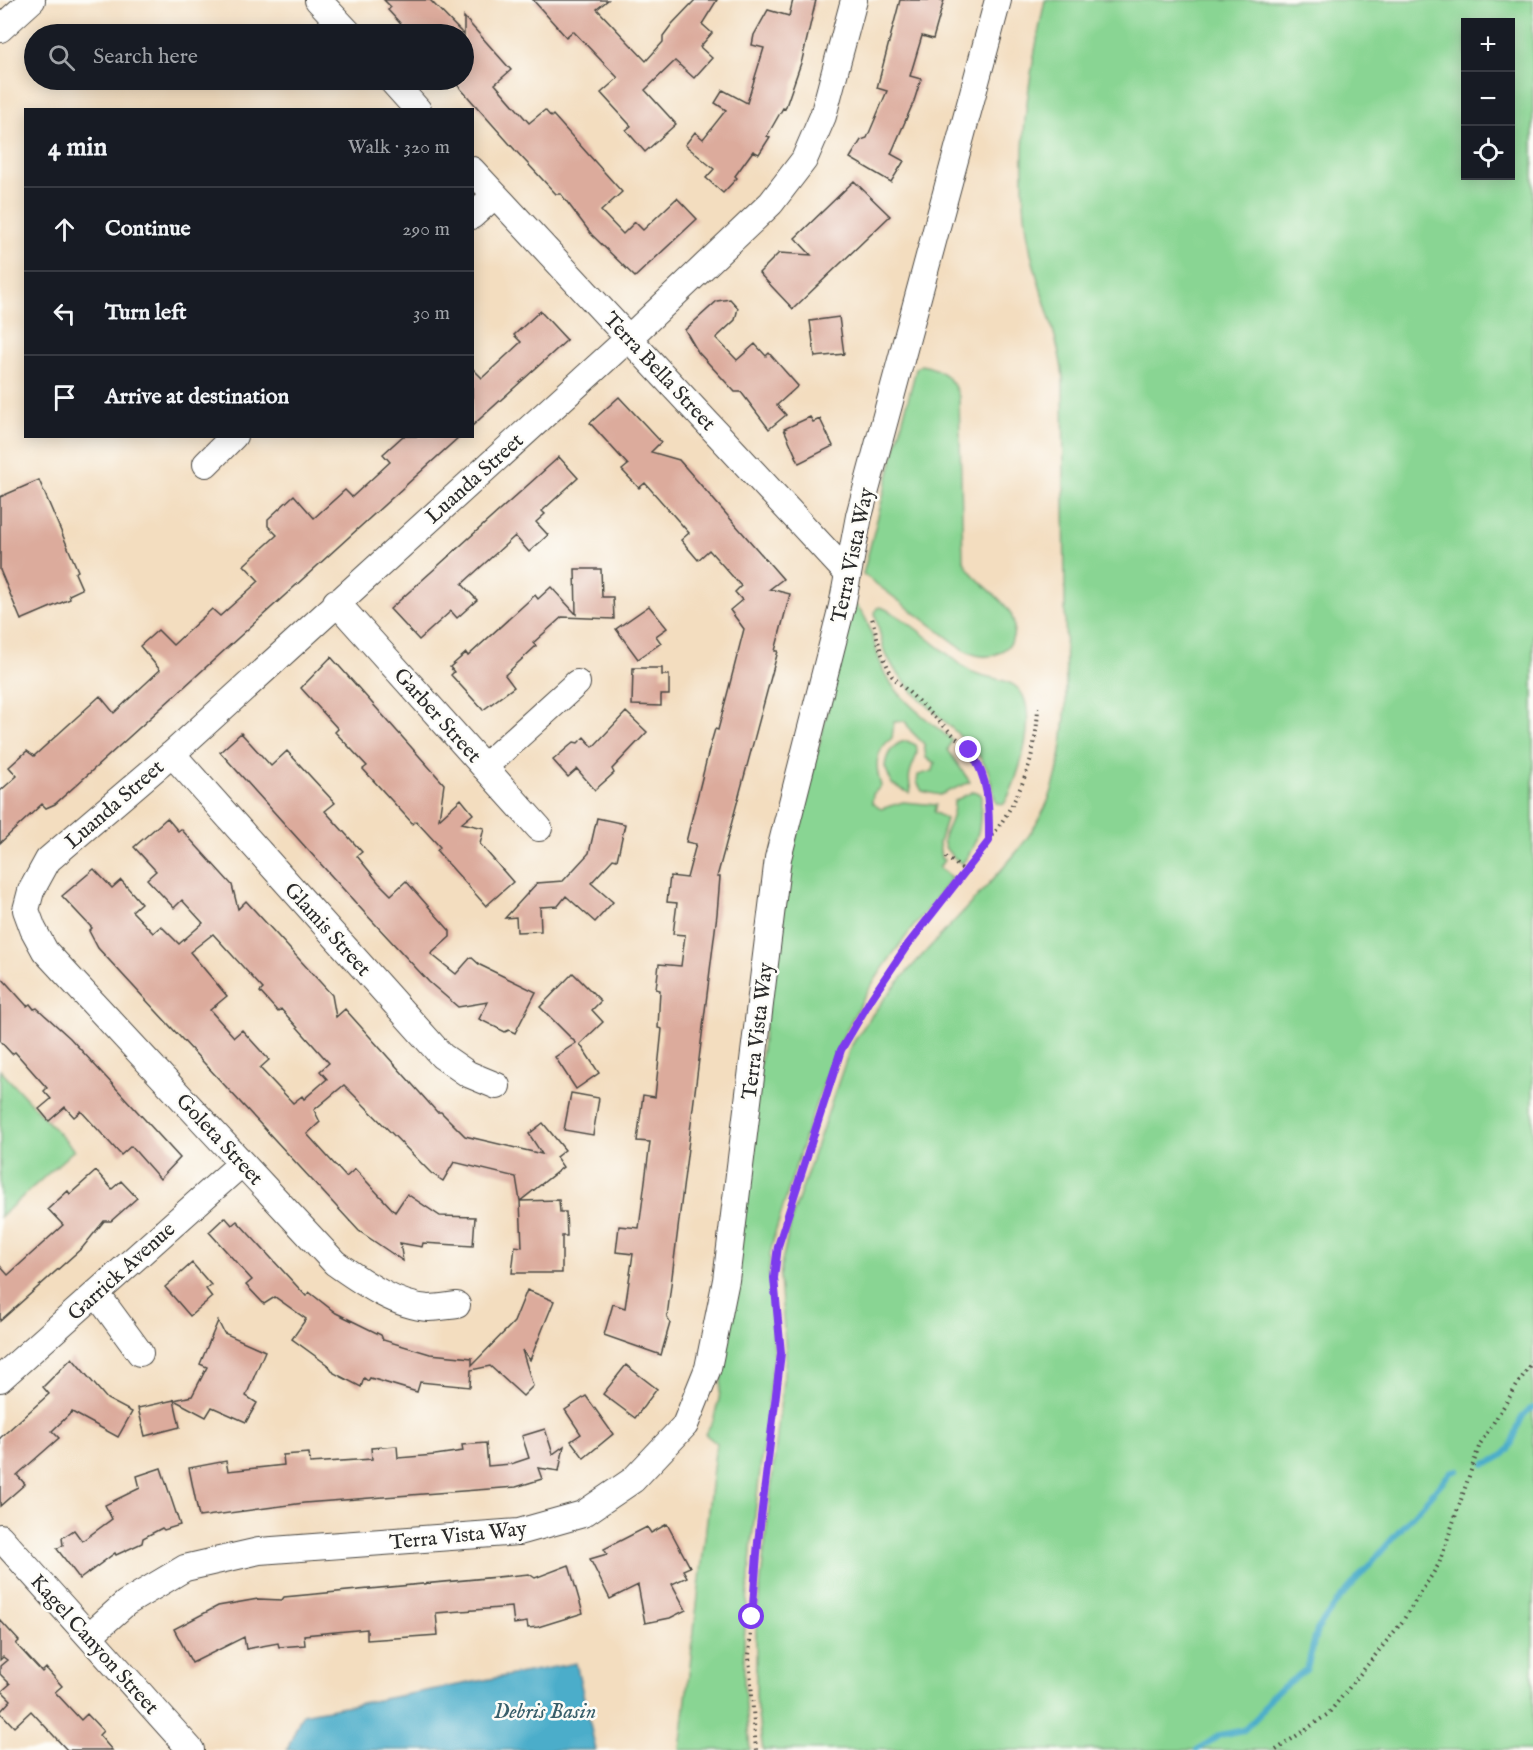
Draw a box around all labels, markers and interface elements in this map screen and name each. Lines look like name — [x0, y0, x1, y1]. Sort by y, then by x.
map controls — [1461, 18, 1515, 180]
button: + — [1461, 18, 1515, 72]
search box — [24, 24, 474, 90]
icon: search — [45, 41, 78, 74]
text: Search here — [93, 43, 198, 71]
button: − — [1461, 72, 1515, 126]
button: locate — [1461, 126, 1515, 180]
text: 4 min — [48, 131, 107, 164]
text: Walk · 320 m — [348, 135, 450, 160]
icon: ahead — [48, 213, 81, 246]
text: Continue — [105, 215, 191, 243]
text: 290 m — [402, 217, 450, 242]
icon: left — [48, 297, 81, 330]
text: Turn left — [105, 299, 187, 327]
text: 30 m — [413, 301, 450, 326]
street label: Terra Bella Street — [597, 307, 721, 437]
icon: arrive — [48, 381, 81, 414]
text: Arrive at destination — [105, 383, 289, 411]
street label: Luanda Street — [420, 428, 530, 530]
street label: Terra Vista Way — [826, 485, 881, 625]
street label: Garber Street — [387, 663, 487, 769]
route end — [955, 736, 981, 762]
street label: Luanda Street — [60, 755, 170, 856]
street label: Glamis Street — [278, 877, 376, 983]
street label: Terra Vista Way — [737, 961, 780, 1101]
street label: Goleta Street — [169, 1088, 268, 1192]
street label: Garrick Avenue — [63, 1216, 182, 1328]
street label: Terra Vista Way — [388, 1516, 529, 1557]
street label: Kagel Canyon Street — [24, 1569, 164, 1721]
route start — [738, 1603, 764, 1629]
water label: Debris Basin — [494, 1698, 596, 1726]

